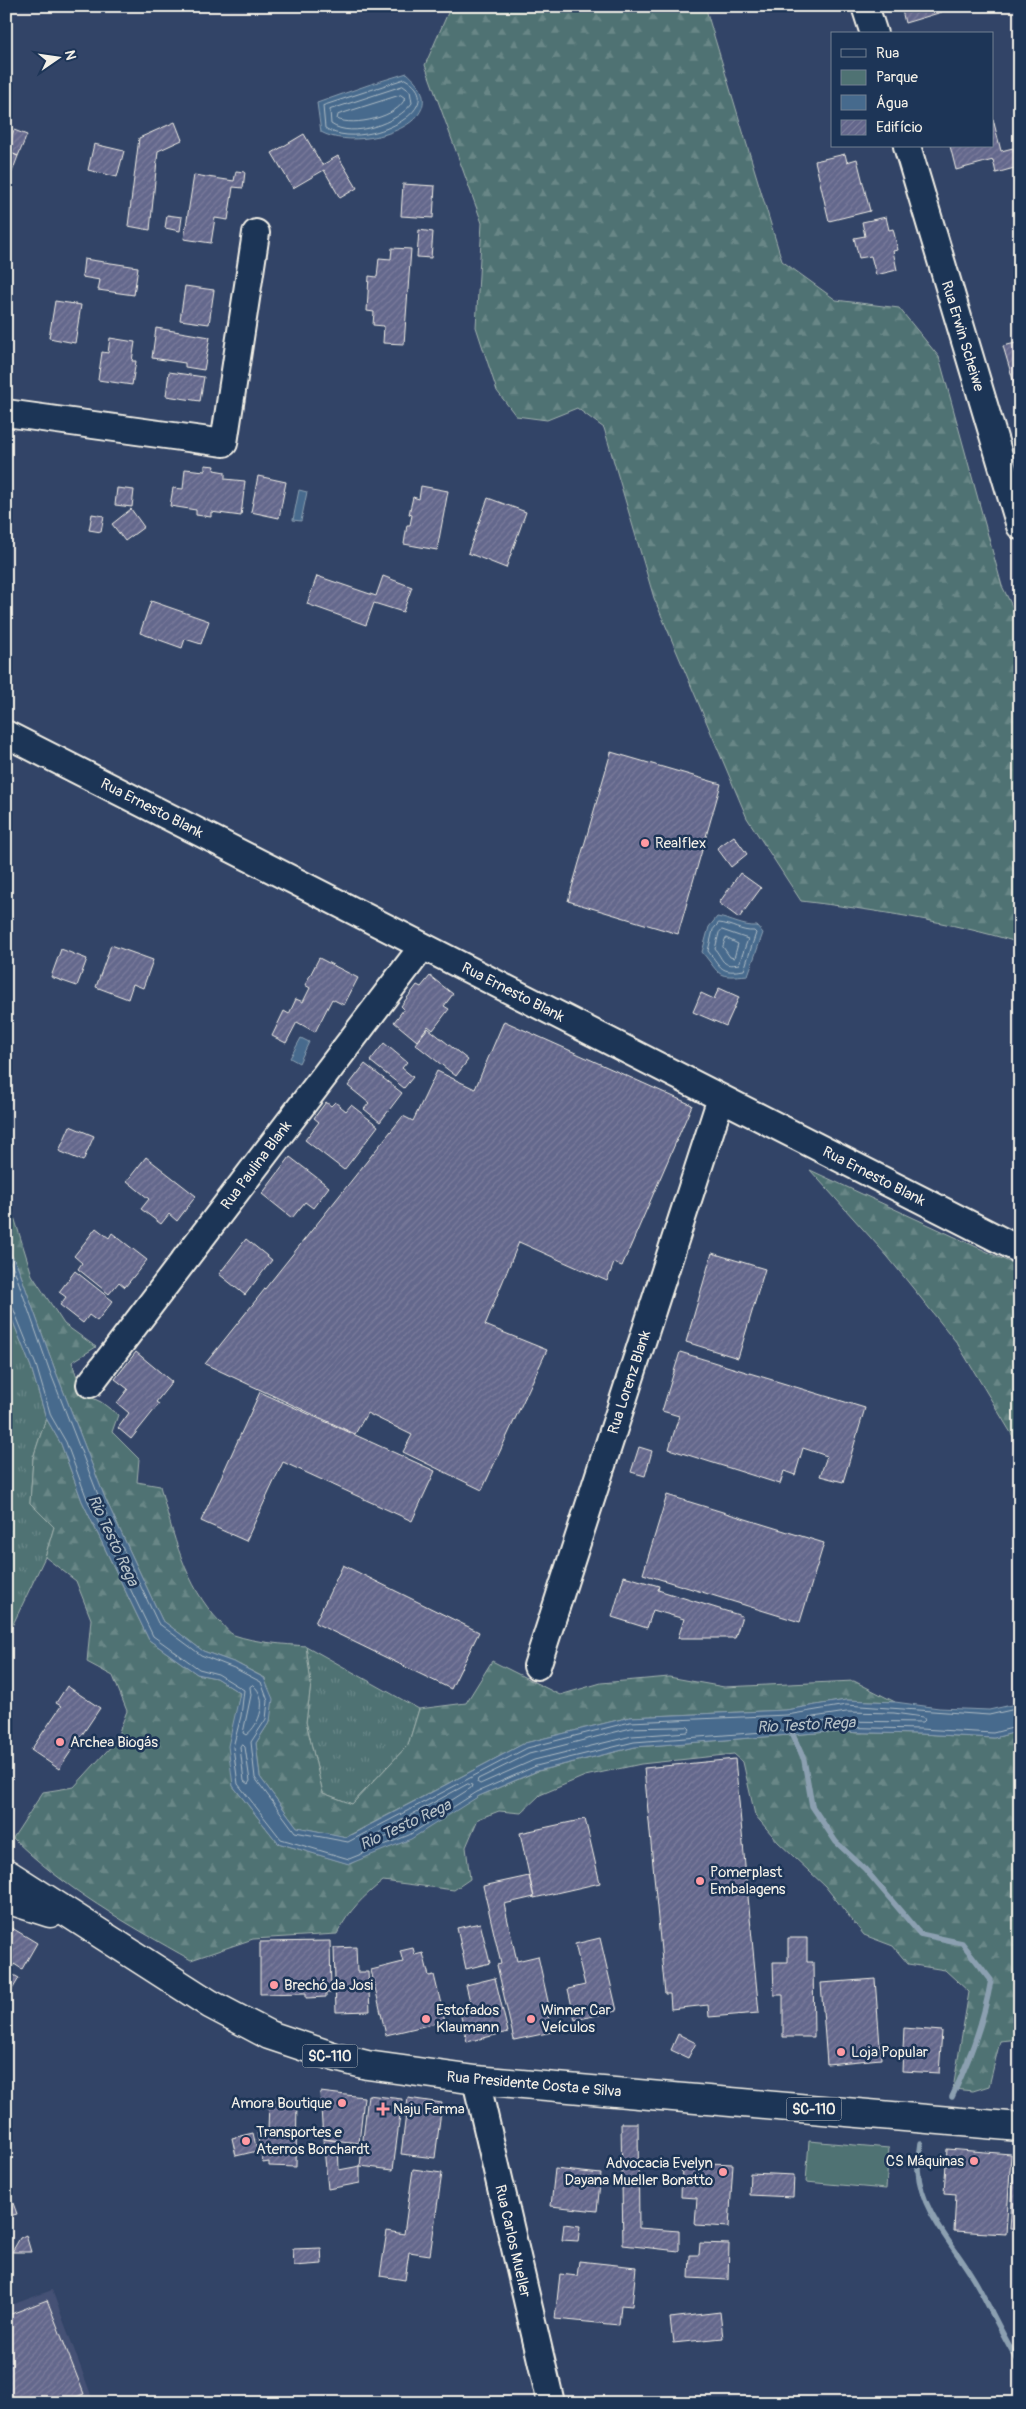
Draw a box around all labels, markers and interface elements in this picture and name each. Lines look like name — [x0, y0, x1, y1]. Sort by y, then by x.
north arrow — [32, 32, 82, 82]
legend — [831, 32, 994, 148]
text: Rua — [876, 44, 899, 63]
text: N — [61, 49, 80, 62]
text: Parque — [876, 68, 919, 87]
text: Água — [876, 94, 908, 113]
text: Edifício — [876, 118, 922, 137]
street label: Rua Erwin Scheiwe — [937, 278, 989, 394]
street label: Rua Ernesto Blank — [97, 774, 207, 843]
place label: Realflex — [655, 834, 706, 853]
marker: Realflex — [639, 837, 651, 849]
street label: Rua Ernesto Blank — [458, 958, 568, 1027]
street label: Rua Paulina Blank — [217, 1116, 296, 1214]
street label: Rua Ernesto Blank — [819, 1142, 929, 1211]
street label: Rua Lorenz Blank — [604, 1327, 655, 1436]
water label: Rio Testo Rega — [83, 1492, 144, 1591]
water label: Rio Testo Rega — [756, 1712, 857, 1738]
place label: Archea Biogás — [70, 1733, 158, 1752]
marker: Archea Biogás — [54, 1736, 66, 1748]
water label: Rio Testo Rega — [357, 1794, 456, 1855]
place label: Pomerplast Embalagens — [710, 1863, 786, 1899]
marker: Pomerplast Embalagens — [694, 1875, 706, 1887]
place label: Brechó da Josi — [284, 1976, 374, 1995]
marker: Brechó da Josi — [268, 1979, 280, 1991]
place label: Estofados Klaumann — [436, 2001, 499, 2037]
place label: Winner Car Veículos — [541, 2001, 612, 2037]
marker: Estofados Klaumann — [420, 2013, 432, 2025]
marker: Winner Car Veículos — [525, 2013, 537, 2025]
place label: Loja Popular — [851, 2043, 929, 2062]
road number: SC-110 — [302, 2044, 358, 2068]
marker: Loja Popular — [835, 2046, 847, 2058]
street label: Rua Presidente Costa e Silva — [446, 2067, 622, 2102]
place label: Amora Boutique — [231, 2094, 333, 2113]
marker: Amora Boutique — [336, 2097, 348, 2109]
road number: SC-110 — [786, 2098, 842, 2120]
place label: Naju Farma — [393, 2100, 465, 2119]
marker: Naju Farma — [377, 2103, 389, 2115]
place label: Transportes e Aterros Borchardt — [256, 2123, 371, 2159]
marker: Transportes e Aterros Borchardt — [240, 2135, 252, 2147]
place label: CS Máquinas — [886, 2152, 964, 2171]
place label: Advocacia Evelyn Dayana Mueller Bonatto — [565, 2154, 713, 2190]
marker: CS Máquinas — [968, 2155, 980, 2167]
marker: Advocacia Evelyn Dayana Mueller Bonatto — [717, 2166, 729, 2178]
street label: Rua Carlos Mueller — [490, 2183, 535, 2300]

